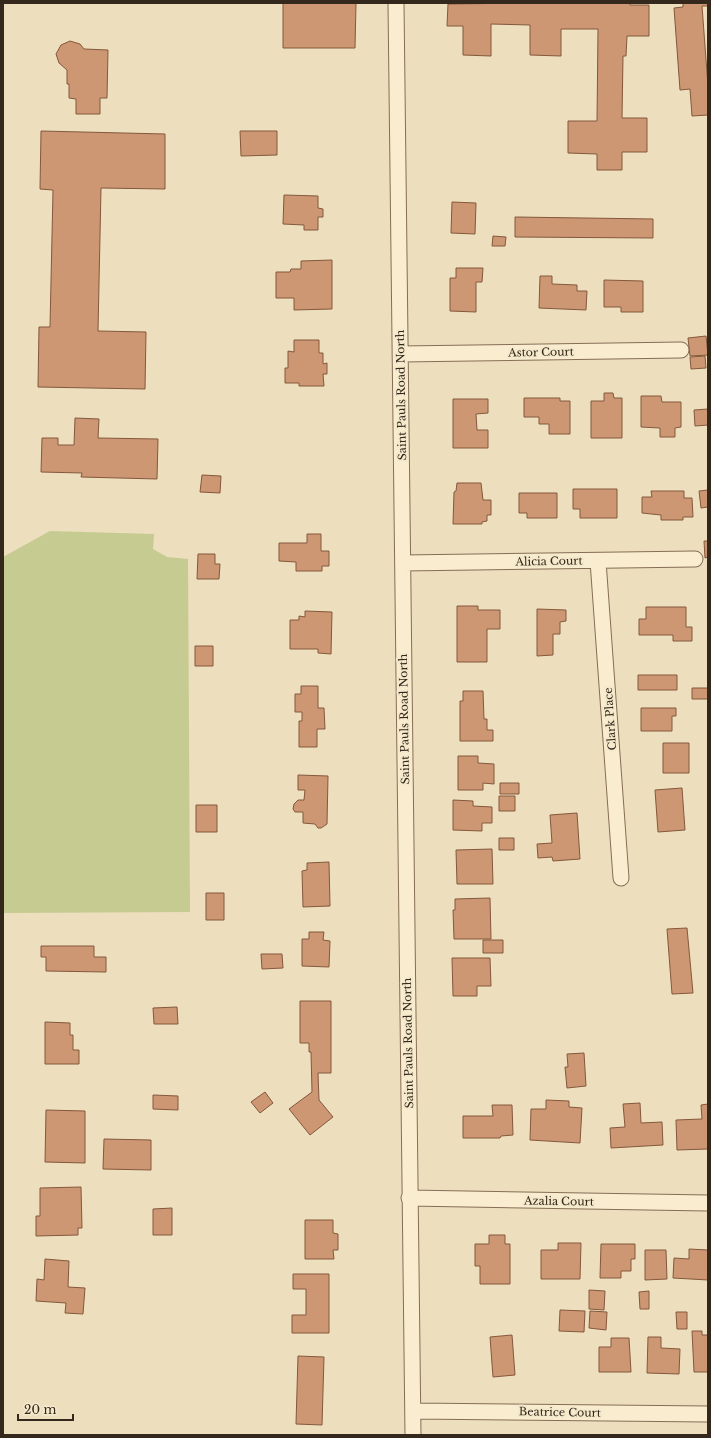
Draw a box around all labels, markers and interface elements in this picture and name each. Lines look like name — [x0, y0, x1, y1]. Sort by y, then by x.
street label: Saint Pauls Road North — [393, 329, 409, 460]
street label: Astor Court — [507, 344, 575, 360]
street label: Alicia Court — [514, 553, 584, 569]
street label: Saint Pauls Road North — [396, 653, 412, 784]
street label: Clark Place — [601, 687, 619, 751]
street label: Saint Pauls Road North — [400, 977, 416, 1108]
street label: Azalia Court — [523, 1193, 595, 1209]
scale bar — [18, 1396, 73, 1422]
text: 20 m — [24, 1402, 56, 1417]
street label: Beatrice Court — [519, 1404, 602, 1420]

